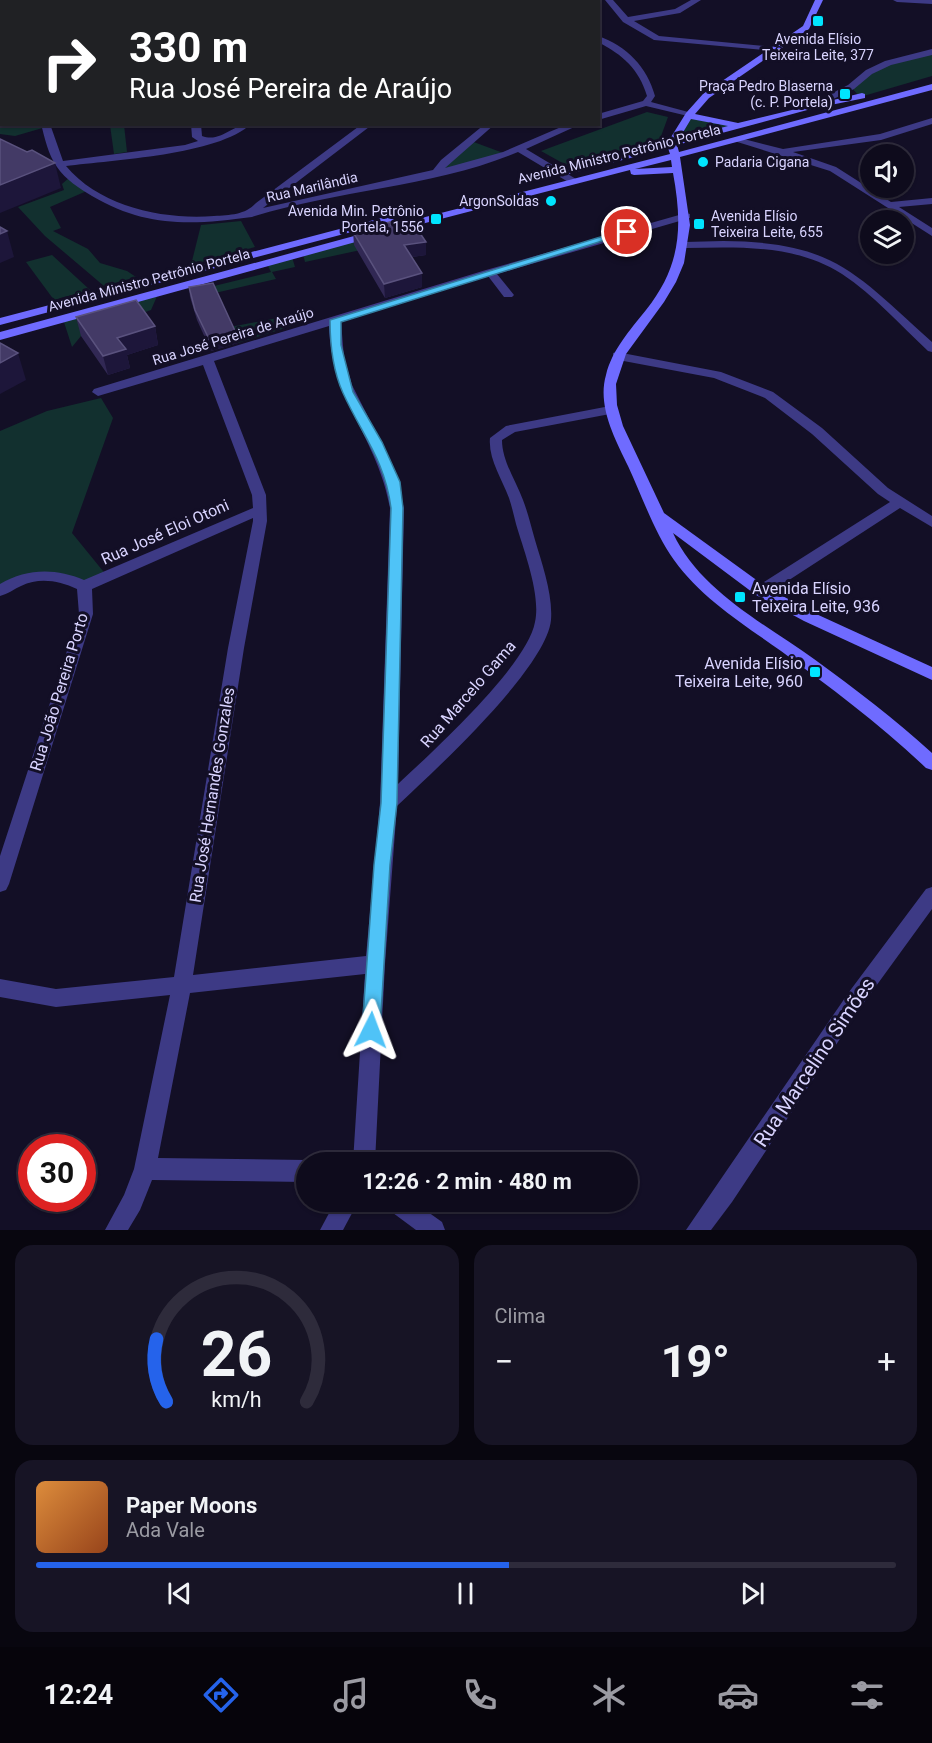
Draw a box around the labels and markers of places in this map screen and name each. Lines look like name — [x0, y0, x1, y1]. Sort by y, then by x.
marker: Avenida Elísio Teixeira Leite, 377 — [811, 14, 825, 28]
place label: Avenida Elísio Teixeira Leite, 377 — [762, 31, 874, 63]
place label: Praça Pedro Blaserna (c. P. Portela) — [699, 78, 833, 111]
marker: Praça Pedro Blaserna (c. P. Portela) — [838, 87, 852, 101]
place label: Padaria Cigana — [715, 154, 809, 170]
marker: Padaria Cigana — [696, 155, 710, 169]
place label: ArgonSoldas — [459, 193, 539, 209]
marker: ArgonSoldas — [544, 194, 558, 208]
place label: Avenida Min. Petrônio Portela, 1556 — [288, 203, 424, 235]
pin — [601, 206, 652, 257]
place label: Avenida Elísio Teixeira Leite, 655 — [711, 208, 823, 240]
marker: Avenida Min. Petrônio Portela, 1556 — [429, 212, 443, 226]
marker: Avenida Elísio Teixeira Leite, 655 — [692, 217, 706, 231]
place label: Avenida Elísio Teixeira Leite, 936 — [752, 579, 880, 616]
marker: Avenida Elísio Teixeira Leite, 936 — [733, 590, 747, 604]
place label: Avenida Elísio Teixeira Leite, 960 — [675, 654, 803, 691]
marker: Avenida Elísio Teixeira Leite, 960 — [808, 665, 822, 679]

